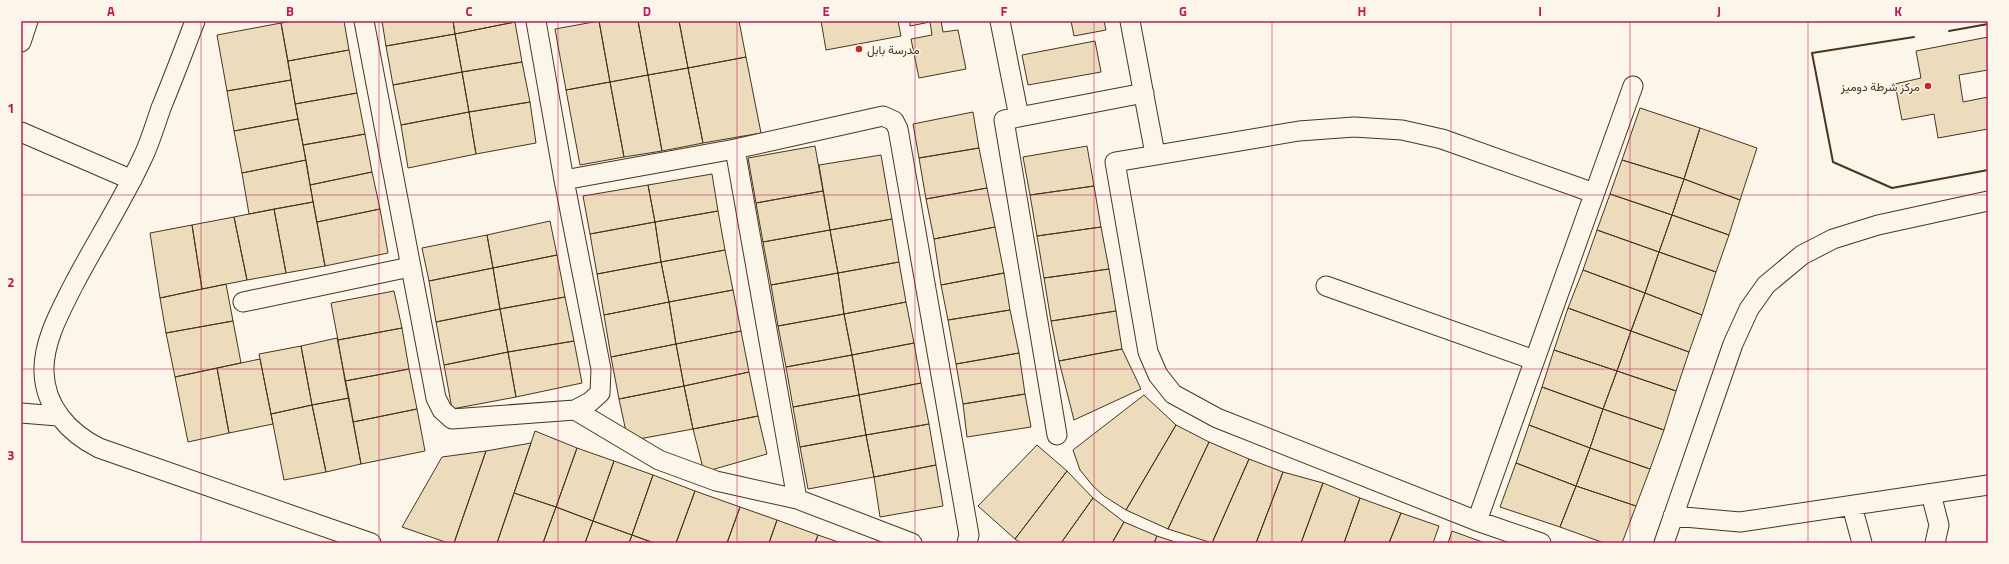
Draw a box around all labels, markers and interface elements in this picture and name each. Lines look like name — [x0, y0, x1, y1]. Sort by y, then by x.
text: A — [107, 1, 115, 21]
text: B — [286, 1, 294, 21]
text: C — [465, 1, 473, 21]
text: D — [643, 1, 651, 21]
text: E — [822, 1, 830, 21]
text: F — [1001, 1, 1008, 21]
text: G — [1179, 1, 1187, 21]
text: H — [1358, 1, 1366, 21]
text: I — [1538, 1, 1542, 21]
text: J — [1717, 1, 1721, 21]
text: K — [1894, 1, 1902, 21]
place label: مدرسة بابل — [867, 40, 920, 59]
marker: مدرسة بابل — [854, 44, 864, 54]
place label: مركز شرطة دوميز — [1840, 77, 1920, 96]
marker: مركز شرطة دوميز — [1923, 81, 1933, 91]
text: 1 — [7, 98, 15, 118]
text: 2 — [7, 272, 15, 292]
text: 3 — [7, 445, 15, 465]

